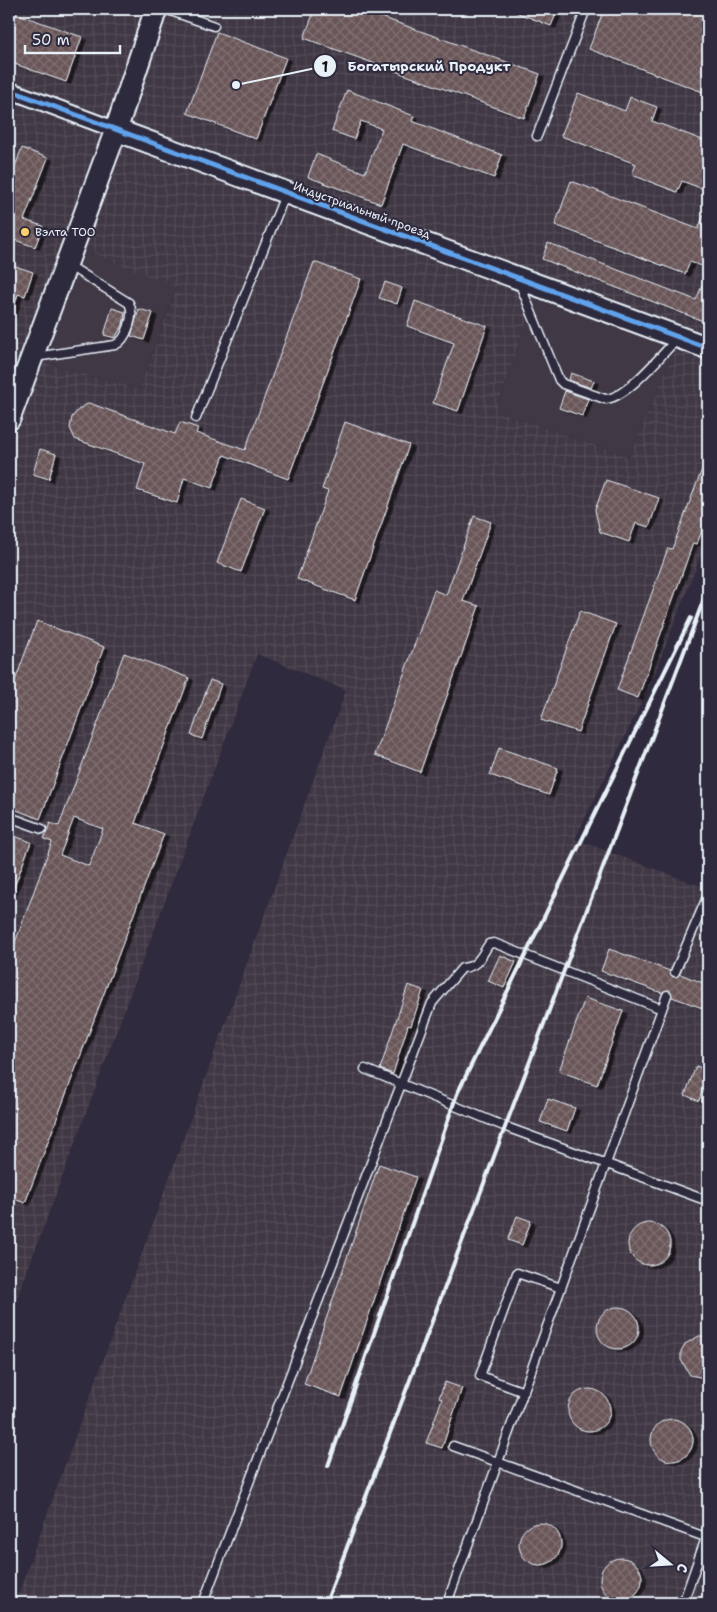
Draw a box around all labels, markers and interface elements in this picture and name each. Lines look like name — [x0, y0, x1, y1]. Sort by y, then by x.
scale bar — [25, 22, 120, 54]
text: 50 m — [32, 30, 70, 50]
callout: Богатырский Продукт — [312, 52, 521, 81]
text: 1 — [322, 57, 329, 77]
text: Богатырский Продукт — [347, 57, 511, 75]
street label: Индустриальный проезд — [291, 178, 433, 242]
place label: Вэлта ТОО — [35, 224, 95, 240]
marker: Вэлта ТОО — [19, 226, 31, 238]
north arrow — [644, 1540, 694, 1590]
text: С — [672, 1561, 692, 1575]

